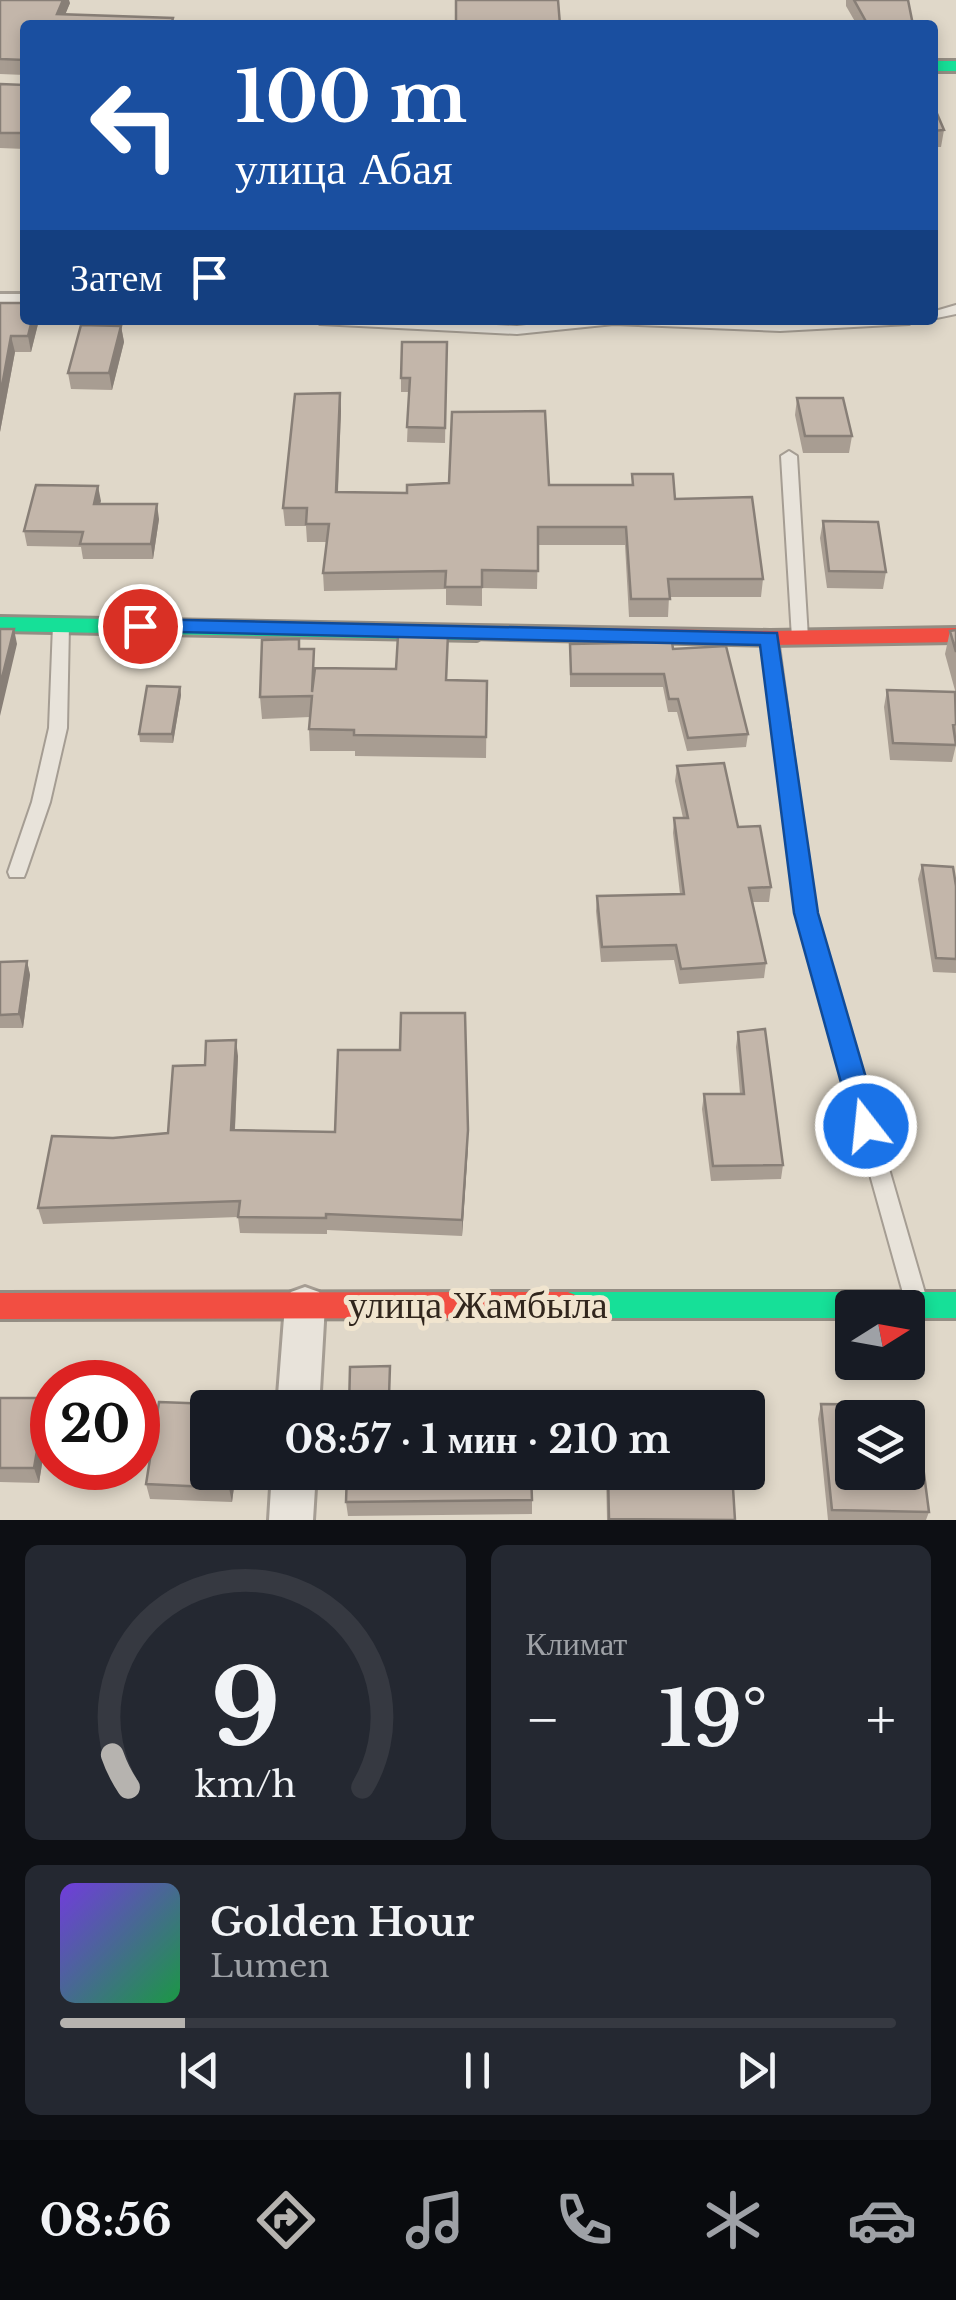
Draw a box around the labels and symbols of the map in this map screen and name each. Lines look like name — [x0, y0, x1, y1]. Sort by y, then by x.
pin — [98, 584, 183, 669]
position arrow — [814, 1074, 918, 1178]
street label: улица Жамбыла — [348, 1281, 608, 1328]
north arrow — [835, 1290, 925, 1380]
speed limit sign: 20 — [30, 1360, 160, 1490]

